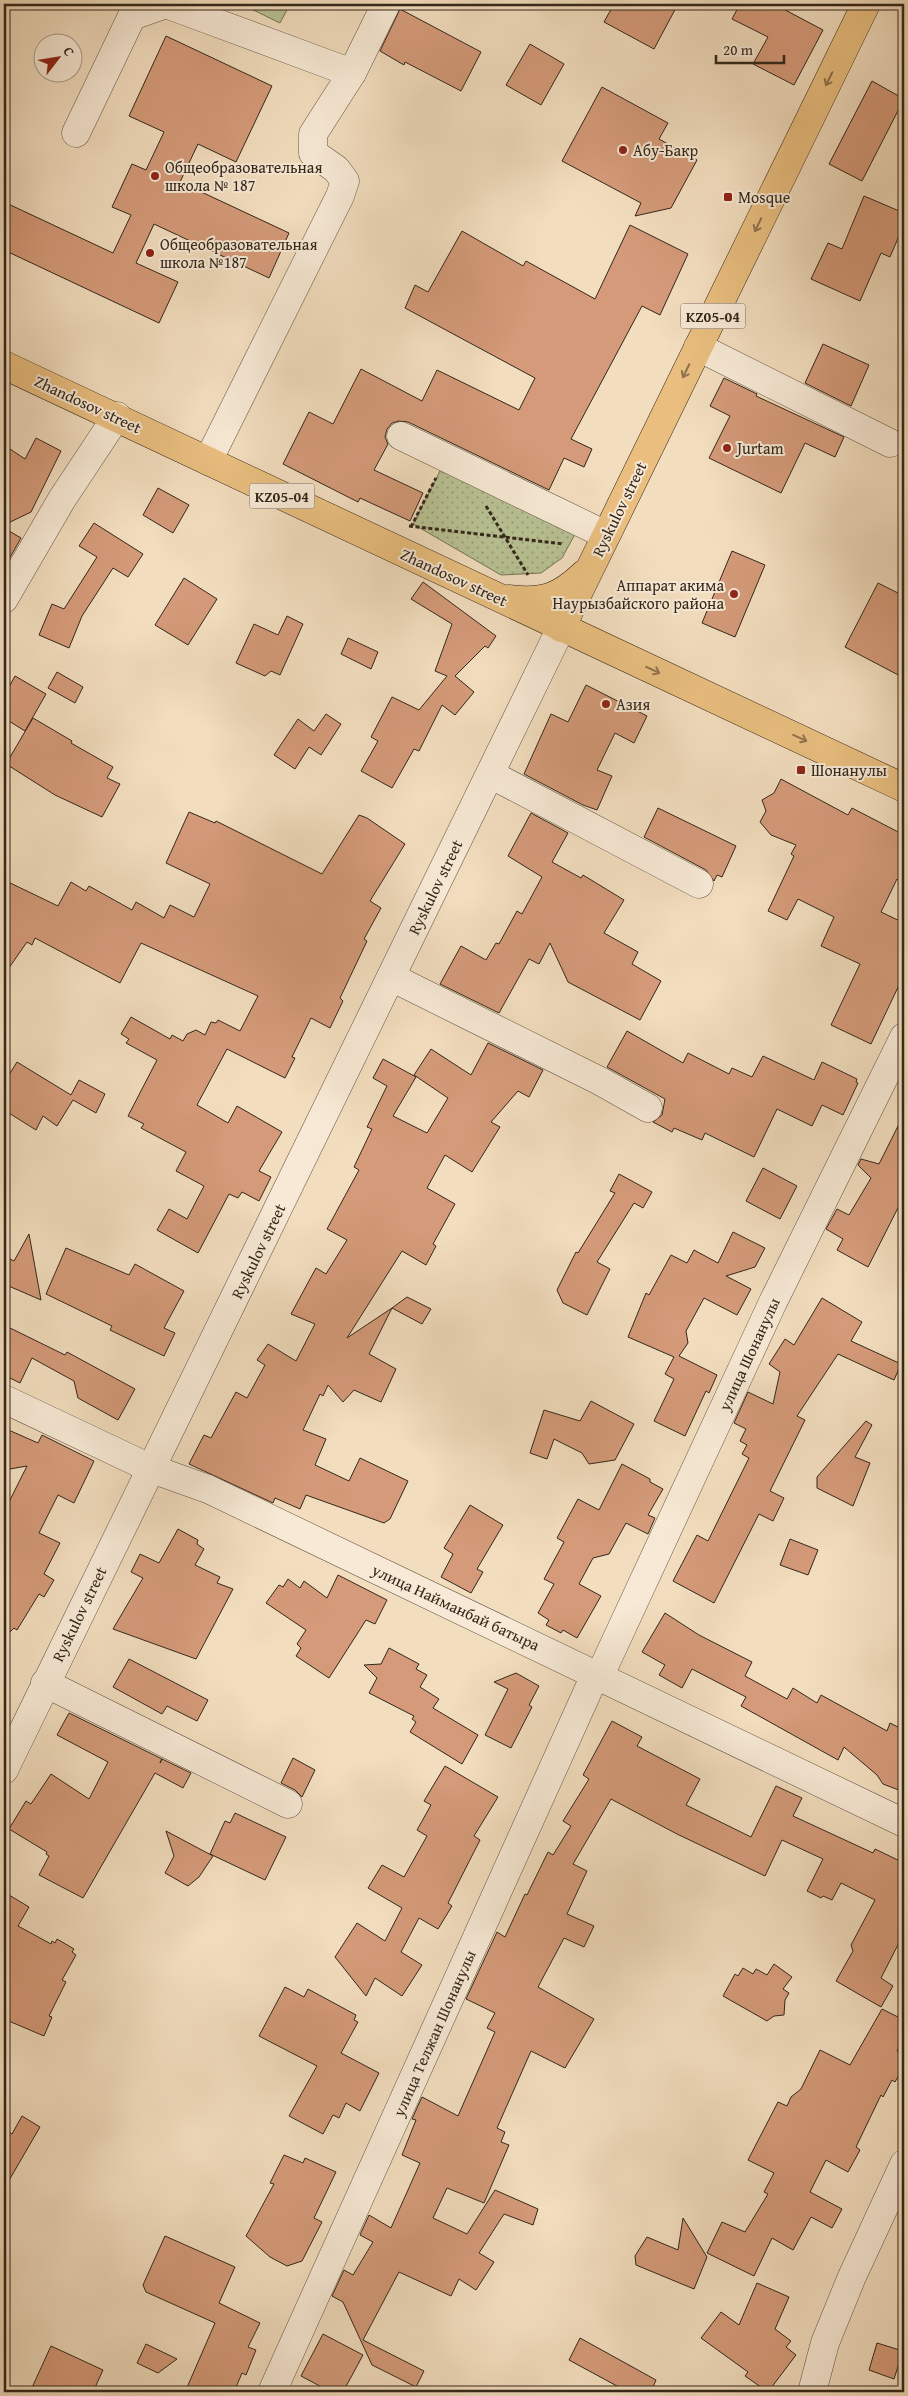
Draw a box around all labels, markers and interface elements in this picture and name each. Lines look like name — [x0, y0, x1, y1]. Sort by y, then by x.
north arrow — [32, 32, 82, 82]
scale bar — [716, 32, 783, 64]
text: 20 m — [723, 39, 754, 60]
text: С — [59, 43, 80, 60]
one-way arrow — [824, 71, 833, 86]
place label: Абу-Бакр — [633, 138, 699, 162]
marker: Абу-Бакр — [617, 144, 629, 156]
place label: Общеобразовательная школа № 187 — [165, 155, 323, 197]
marker: Общеобразовательная школа № 187 — [149, 170, 161, 182]
place label: Mosque — [738, 185, 790, 209]
marker: Mosque — [722, 191, 734, 203]
one-way arrow — [752, 217, 762, 232]
place label: Общеобразовательная школа №187 — [160, 232, 318, 274]
marker: Общеобразовательная школа №187 — [144, 247, 156, 259]
road number: KZ05-04 — [680, 304, 746, 328]
one-way arrow — [681, 363, 690, 378]
street label: Zhandosov street — [31, 369, 146, 439]
place label: Jurtam — [735, 436, 784, 460]
marker: Jurtam — [721, 442, 733, 454]
street label: Ryskulov street — [586, 457, 653, 561]
road number: KZ05-04 — [250, 484, 314, 508]
street label: Zhandosov street — [397, 542, 512, 612]
place label: Аппарат акима Наурызбайского района — [553, 573, 724, 615]
marker: Аппарат акима Наурызбайского района — [728, 588, 740, 600]
one-way arrow — [645, 666, 660, 675]
place label: Азия — [616, 692, 650, 716]
marker: Азия — [600, 698, 612, 710]
one-way arrow — [792, 734, 807, 744]
place label: Шонанулы — [811, 758, 887, 782]
marker: Шонанулы — [795, 764, 807, 776]
street label: Ryskulov street — [402, 835, 469, 939]
street label: Ryskulov street — [225, 1199, 292, 1303]
street label: улица Шонанулы — [712, 1293, 786, 1416]
street label: улица Найманбай батыра — [367, 1557, 544, 1657]
street label: Ryskulov street — [46, 1562, 113, 1666]
street label: улица Телжан Шонанулы — [386, 1946, 482, 2121]

